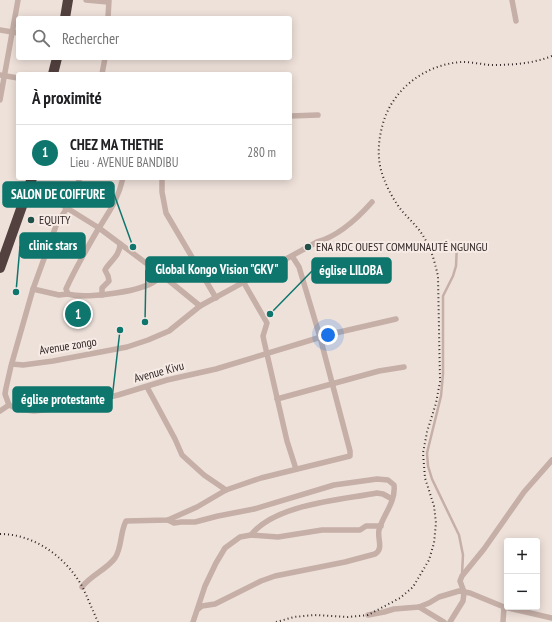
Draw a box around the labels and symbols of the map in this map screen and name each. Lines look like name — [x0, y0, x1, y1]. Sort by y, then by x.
callout: SALON DE COIFFURE — [3, 182, 114, 207]
text: SALON DE COIFFURE — [11, 186, 106, 203]
place label: EQUITY — [39, 212, 71, 227]
marker: EQUITY — [26, 215, 36, 225]
callout: clinic stars — [20, 233, 85, 258]
text: clinic stars — [29, 237, 78, 254]
place label: ENA RDC OUEST COMMUNAUTÉ NGUNGU — [316, 239, 488, 254]
marker: ENA RDC OUEST COMMUNAUTÉ NGUNGU — [303, 242, 313, 252]
callout: Global Kongo Vision "GKV" — [146, 257, 287, 282]
callout: église LILOBA — [312, 258, 391, 283]
text: Global Kongo Vision "GKV" — [156, 261, 279, 278]
text: église LILOBA — [319, 262, 383, 279]
pin: 1 — [65, 299, 91, 329]
your location — [318, 325, 338, 345]
street label: Avenue zongo — [38, 334, 98, 357]
street label: Avenue Kivu — [132, 358, 186, 385]
callout: église protestante — [13, 387, 112, 412]
text: église protestante — [21, 391, 105, 408]

